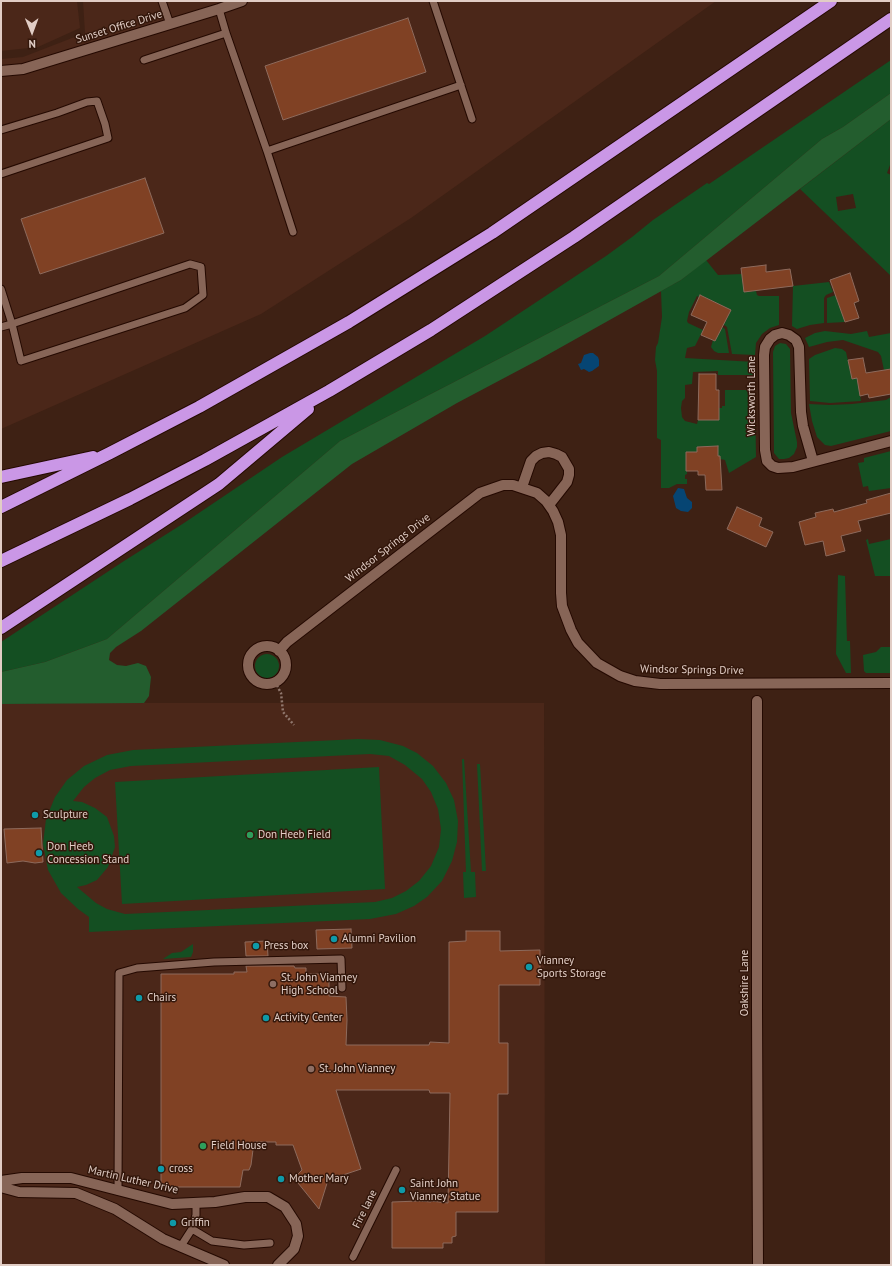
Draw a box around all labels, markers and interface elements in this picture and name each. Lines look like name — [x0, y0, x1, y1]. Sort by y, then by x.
street label: Sunset Office Drive — [74, 8, 164, 46]
north arrow — [12, 12, 52, 52]
text: N — [28, 37, 36, 51]
street label: Wicksworth Lane — [745, 356, 759, 436]
street label: Windsor Springs Drive — [343, 511, 433, 585]
street label: Windsor Springs Drive — [640, 662, 744, 678]
place label: Sculpture — [43, 808, 88, 822]
marker: Sculpture — [30, 810, 40, 820]
place label: Don Heeb Field — [258, 828, 331, 842]
marker: Don Heeb Field — [245, 830, 255, 840]
place label: Don Heeb Concession Stand — [47, 840, 129, 866]
marker: Don Heeb Concession Stand — [34, 848, 44, 858]
place label: Alumni Pavilion — [342, 932, 416, 946]
marker: Alumni Pavilion — [329, 934, 339, 944]
place label: Press box — [264, 939, 309, 953]
marker: Press box — [251, 941, 261, 951]
street label: Oakshire Lane — [738, 950, 752, 1016]
place label: Vianney Sports Storage — [537, 954, 606, 980]
marker: Vianney Sports Storage — [524, 962, 534, 972]
place label: St. John Vianney High School — [281, 971, 357, 997]
marker: St. John Vianney High School — [268, 979, 278, 989]
place label: Chairs — [147, 991, 176, 1005]
marker: Chairs — [134, 993, 144, 1003]
place label: Activity Center — [274, 1011, 342, 1025]
marker: Activity Center — [261, 1013, 271, 1023]
place label: St. John Vianney — [319, 1062, 395, 1076]
marker: St. John Vianney — [306, 1064, 316, 1074]
place label: Field House — [211, 1139, 267, 1153]
marker: Field House — [198, 1141, 208, 1151]
place label: cross — [169, 1162, 193, 1176]
street label: Martin Luther Drive — [87, 1163, 179, 1197]
marker: cross — [156, 1164, 166, 1174]
place label: Mother Mary — [289, 1172, 349, 1186]
marker: Mother Mary — [276, 1174, 286, 1184]
place label: Saint John Vianney Statue — [410, 1177, 480, 1203]
marker: Saint John Vianney Statue — [397, 1185, 407, 1195]
street label: Fire lane — [350, 1188, 380, 1230]
place label: Griffin — [181, 1216, 210, 1230]
marker: Griffin — [168, 1218, 178, 1228]

